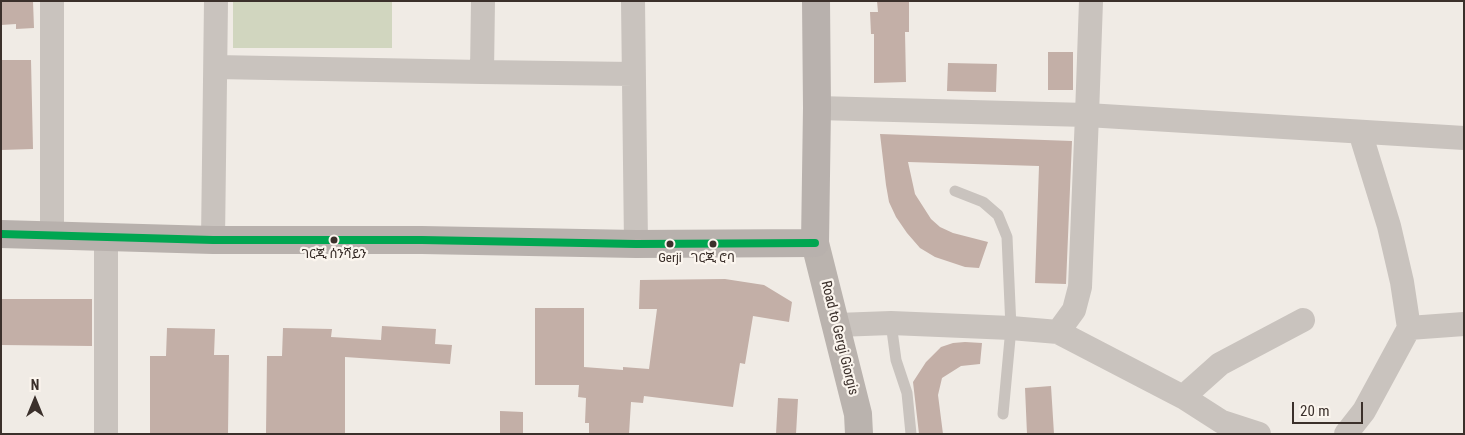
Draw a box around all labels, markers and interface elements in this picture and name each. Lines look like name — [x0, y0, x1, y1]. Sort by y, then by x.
marker: ገርጂ ሰንሻይን — [329, 235, 339, 245]
marker: Gerji — [665, 239, 675, 249]
marker: ገርጂ ሮባ — [708, 239, 718, 249]
place label: ገርጂ ሰንሻይን — [302, 247, 366, 263]
place label: Gerji — [658, 251, 682, 267]
place label: ገርጂ ሮባ — [691, 251, 735, 267]
street label: Road to Gergi Giorgis — [817, 279, 861, 397]
north arrow — [10, 375, 60, 425]
text: N — [31, 377, 39, 393]
scale bar — [1295, 392, 1366, 424]
text: 20 m — [1300, 402, 1330, 420]

